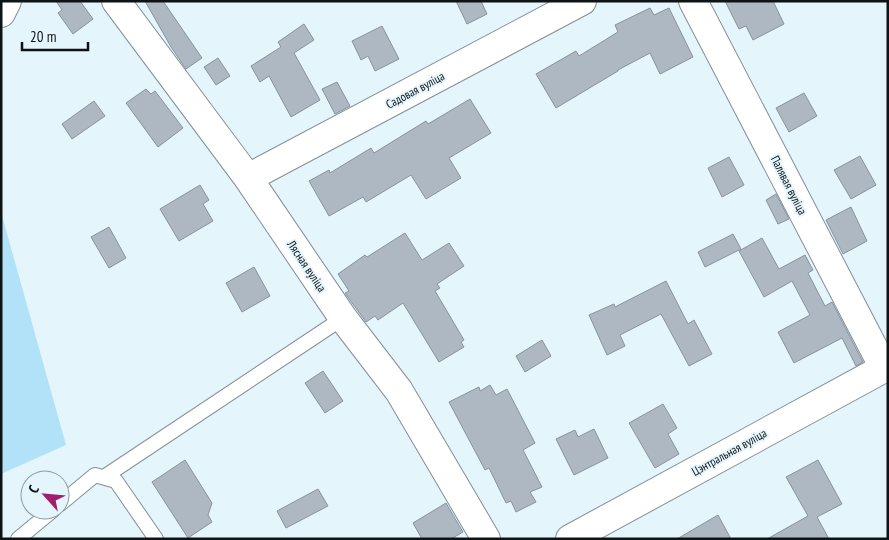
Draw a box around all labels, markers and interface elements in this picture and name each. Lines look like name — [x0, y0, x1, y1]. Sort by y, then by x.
scale bar — [22, 20, 89, 52]
text: 20 m — [30, 27, 56, 46]
street label: Садовая вуліца — [383, 68, 447, 112]
street label: Палявая вуліца — [768, 153, 810, 217]
street label: Лясная вуліца — [284, 237, 330, 295]
street label: Цэнтральная вуліца — [689, 425, 769, 479]
north arrow — [20, 470, 70, 520]
text: С — [24, 482, 43, 496]

